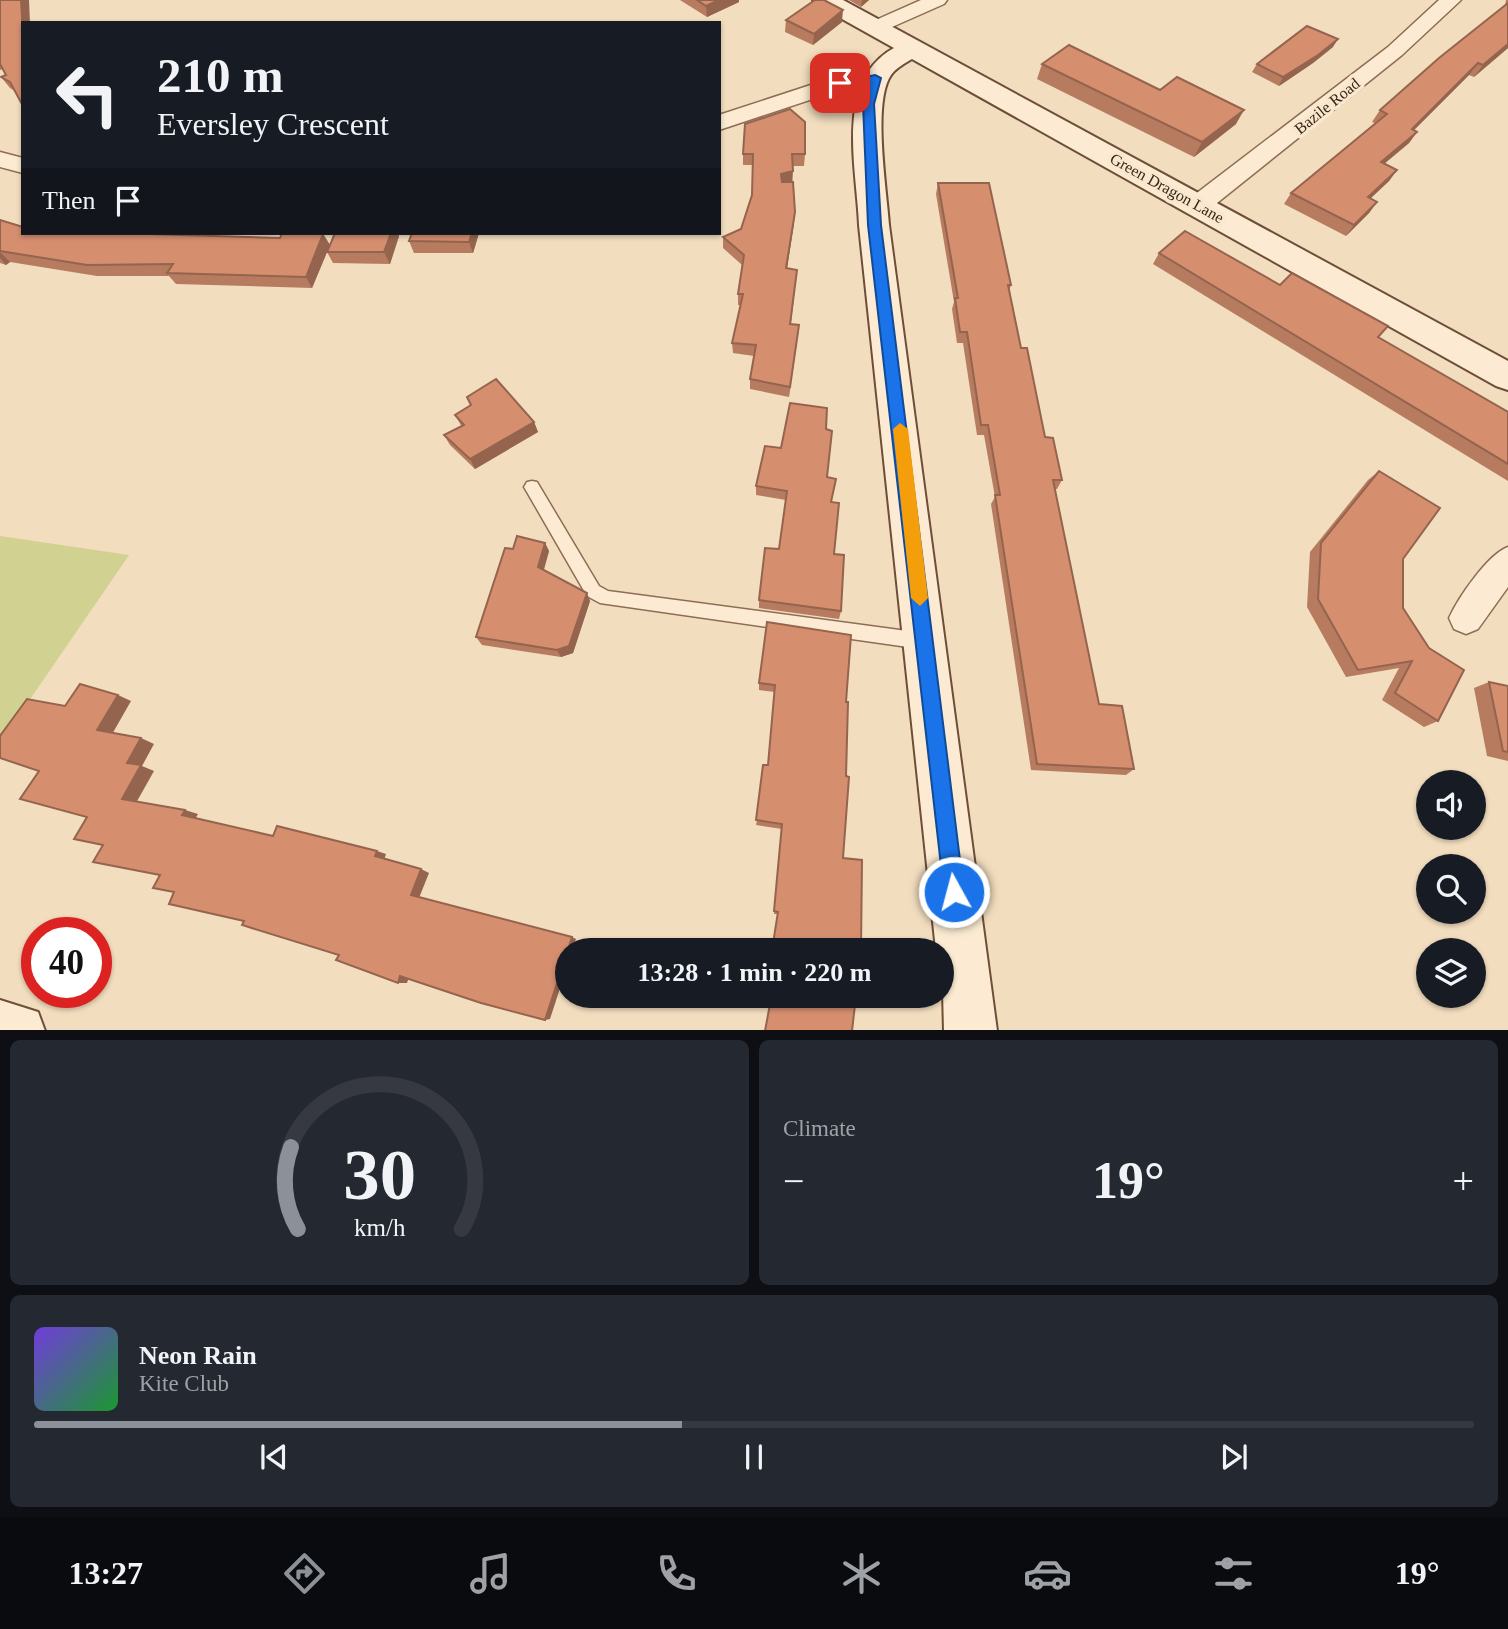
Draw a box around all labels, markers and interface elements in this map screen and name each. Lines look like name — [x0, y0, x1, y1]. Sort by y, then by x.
text: 210 m — [157, 48, 284, 103]
icon: left — [42, 49, 133, 140]
pin — [810, 53, 870, 113]
icon: arrive — [821, 64, 859, 102]
street label: Bazile Road — [1291, 75, 1363, 137]
text: Eversley Crescent — [157, 106, 389, 142]
street label: Green Dragon Lane — [1107, 150, 1227, 227]
icon: arrive — [109, 182, 147, 220]
text: Then — [42, 186, 95, 215]
map controls — [1416, 770, 1486, 1008]
button: sound — [1416, 770, 1486, 840]
button: search — [1416, 854, 1486, 924]
position arrow — [917, 855, 991, 929]
speed limit sign: 40 — [21, 917, 112, 1008]
button: layers — [1416, 938, 1486, 1008]
text: 13:28 · 1 min · 220 m — [638, 958, 872, 987]
text: Climate — [783, 1116, 856, 1141]
text: 30 — [343, 1134, 416, 1215]
text: 19° — [1092, 1152, 1165, 1209]
text: − — [783, 1160, 804, 1202]
text: + — [1453, 1160, 1474, 1202]
text: km/h — [354, 1213, 406, 1240]
text: Neon Rain — [139, 1341, 257, 1370]
text: Kite Club — [139, 1371, 229, 1396]
icon: previous — [255, 1438, 293, 1476]
icon: pause — [735, 1438, 773, 1476]
icon: next — [1215, 1438, 1253, 1476]
icon: directions — [280, 1549, 329, 1598]
icon: music — [466, 1549, 515, 1598]
icon: phone — [652, 1549, 701, 1598]
icon: climate — [837, 1549, 886, 1598]
icon: car — [1023, 1549, 1072, 1598]
icon: filters — [1209, 1549, 1258, 1598]
text: 13:27 — [68, 1555, 143, 1591]
text: 19° — [1395, 1555, 1440, 1591]

